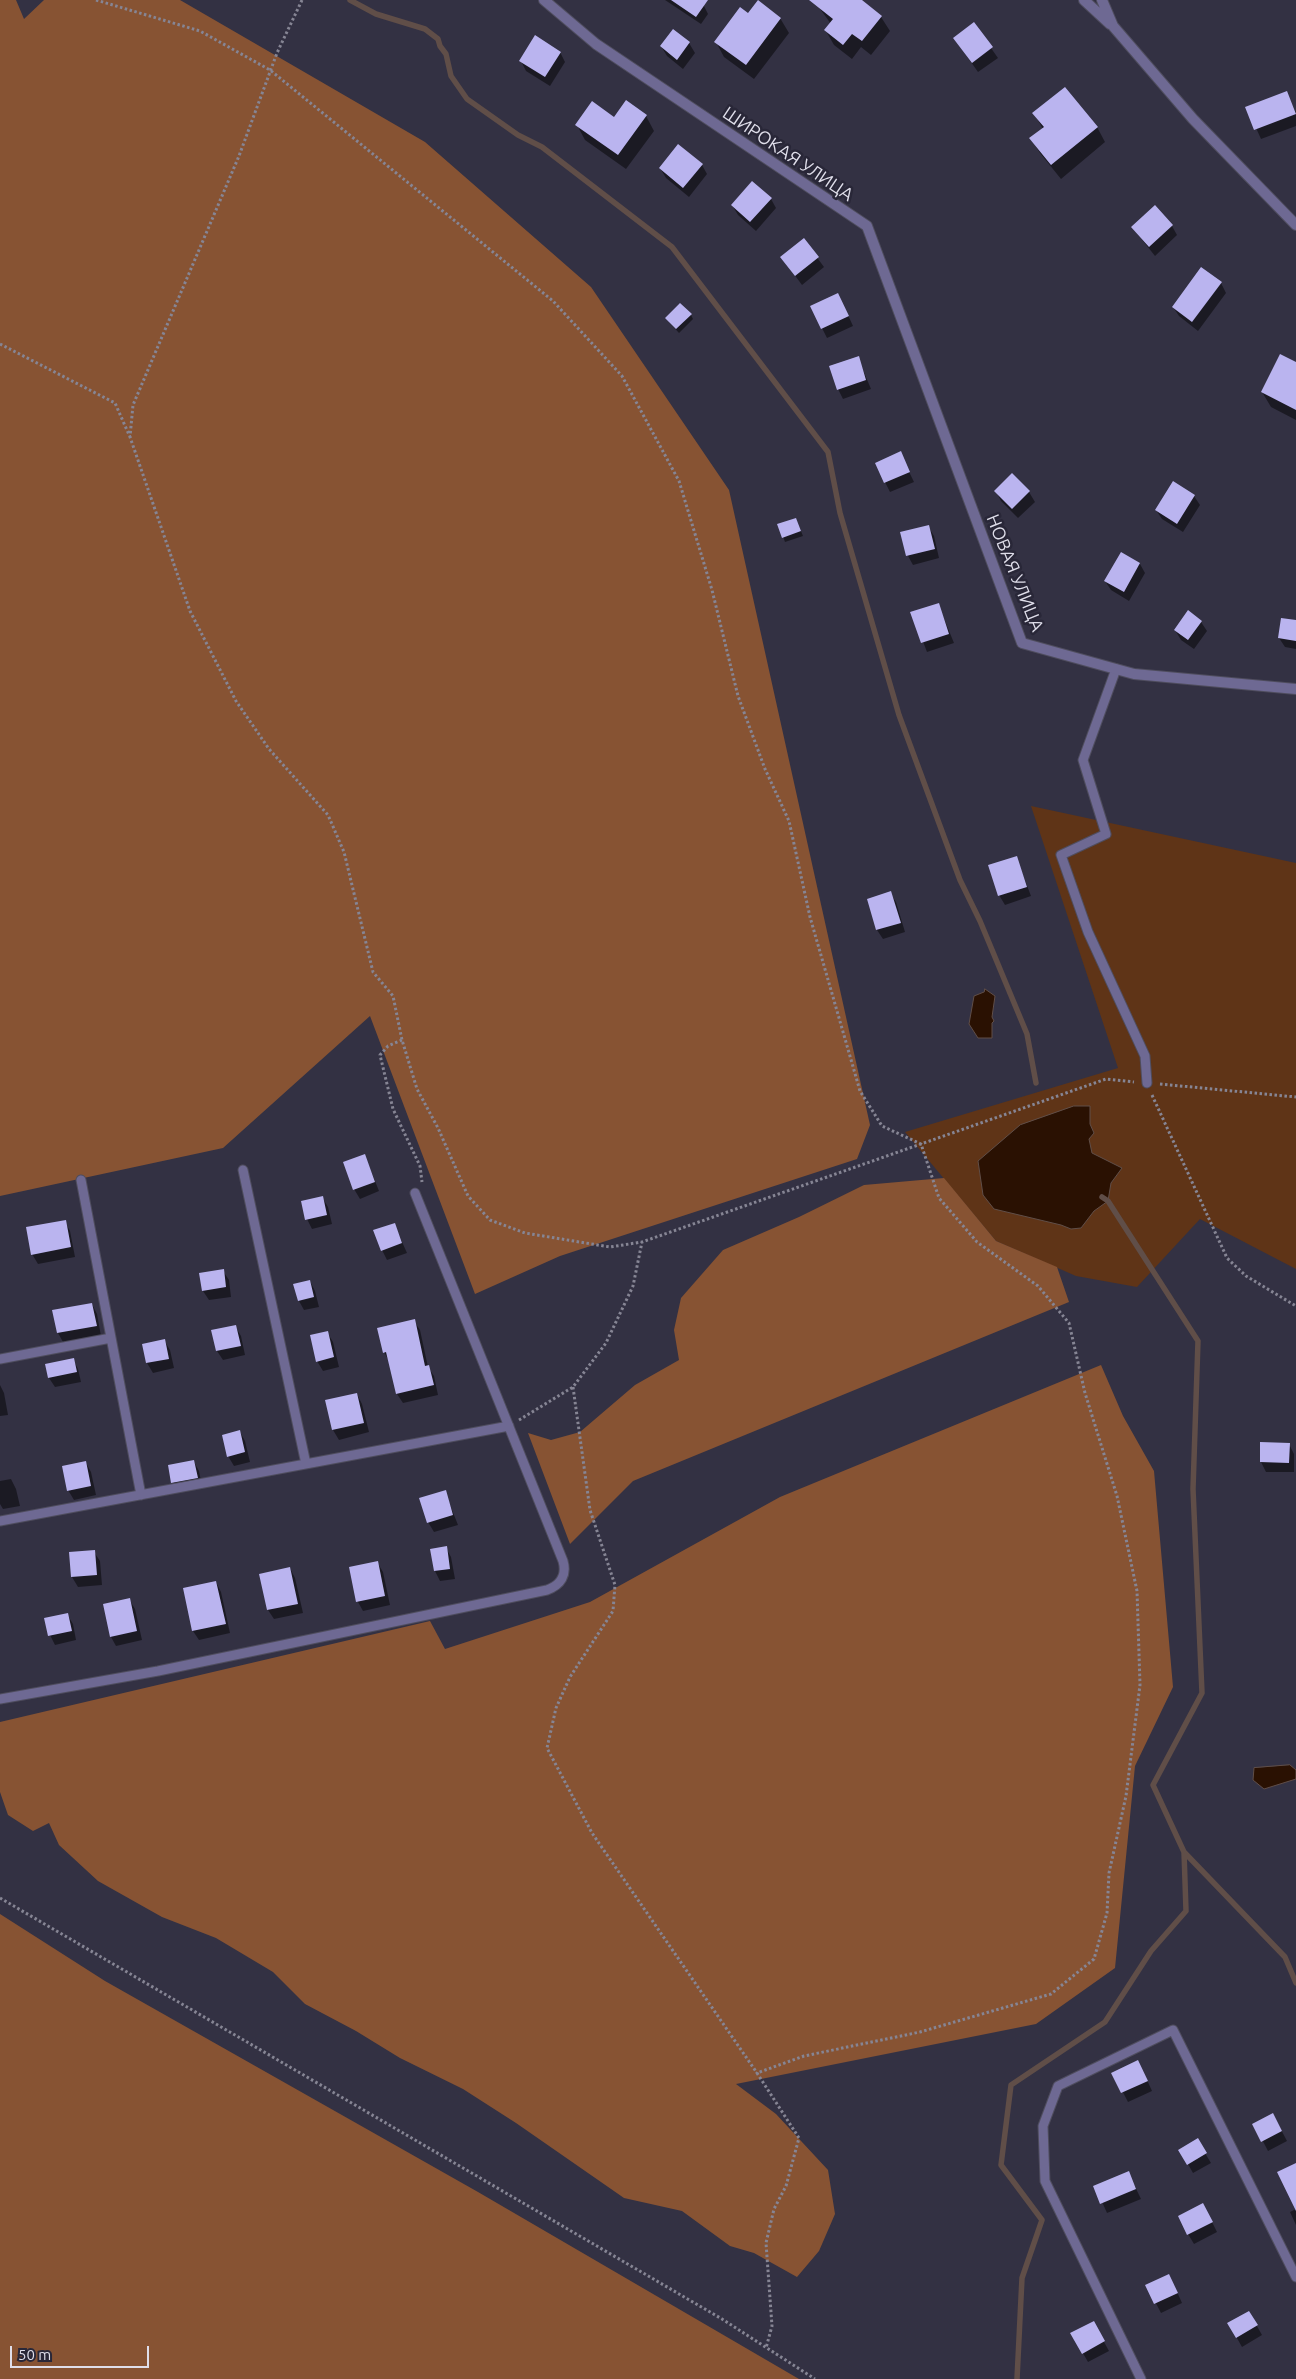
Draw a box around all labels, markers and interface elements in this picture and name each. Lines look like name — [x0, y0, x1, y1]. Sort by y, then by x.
street label: ШИРОКАЯ УЛИЦА — [718, 102, 858, 206]
street label: НОВАЯ УЛИЦА — [982, 511, 1048, 635]
scale bar — [12, 2336, 151, 2368]
text: 50 m — [18, 2346, 51, 2363]

